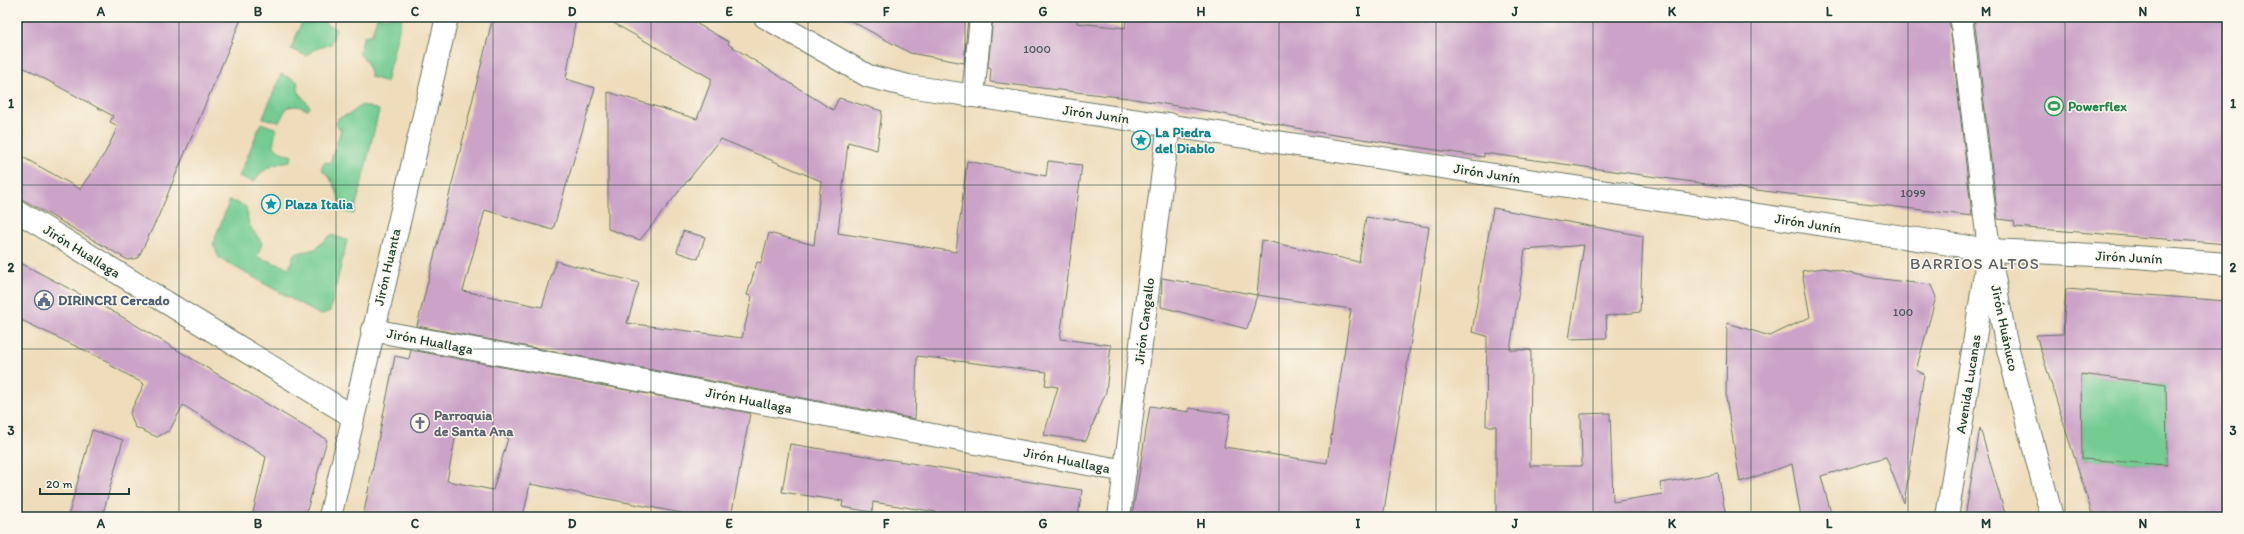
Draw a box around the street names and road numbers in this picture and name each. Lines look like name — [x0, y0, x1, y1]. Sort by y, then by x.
street label: Jirón Junín — [1061, 101, 1131, 128]
street label: Jirón Junín — [1452, 160, 1522, 187]
street label: Jirón Junín — [1773, 210, 1843, 237]
street label: Jirón Huallaga — [40, 221, 123, 282]
street label: Jirón Huanta — [370, 226, 405, 307]
street label: Jirón Junín — [2095, 247, 2163, 268]
street label: Jirón Cangallo — [1131, 277, 1158, 365]
street label: Jirón Huánuco — [1987, 283, 2022, 373]
street label: Jirón Huallaga — [385, 325, 475, 358]
street label: Avenida Lucanas — [1952, 333, 1985, 435]
street label: Jirón Huallaga — [704, 384, 794, 417]
street label: Jirón Huallaga — [1022, 444, 1112, 477]

